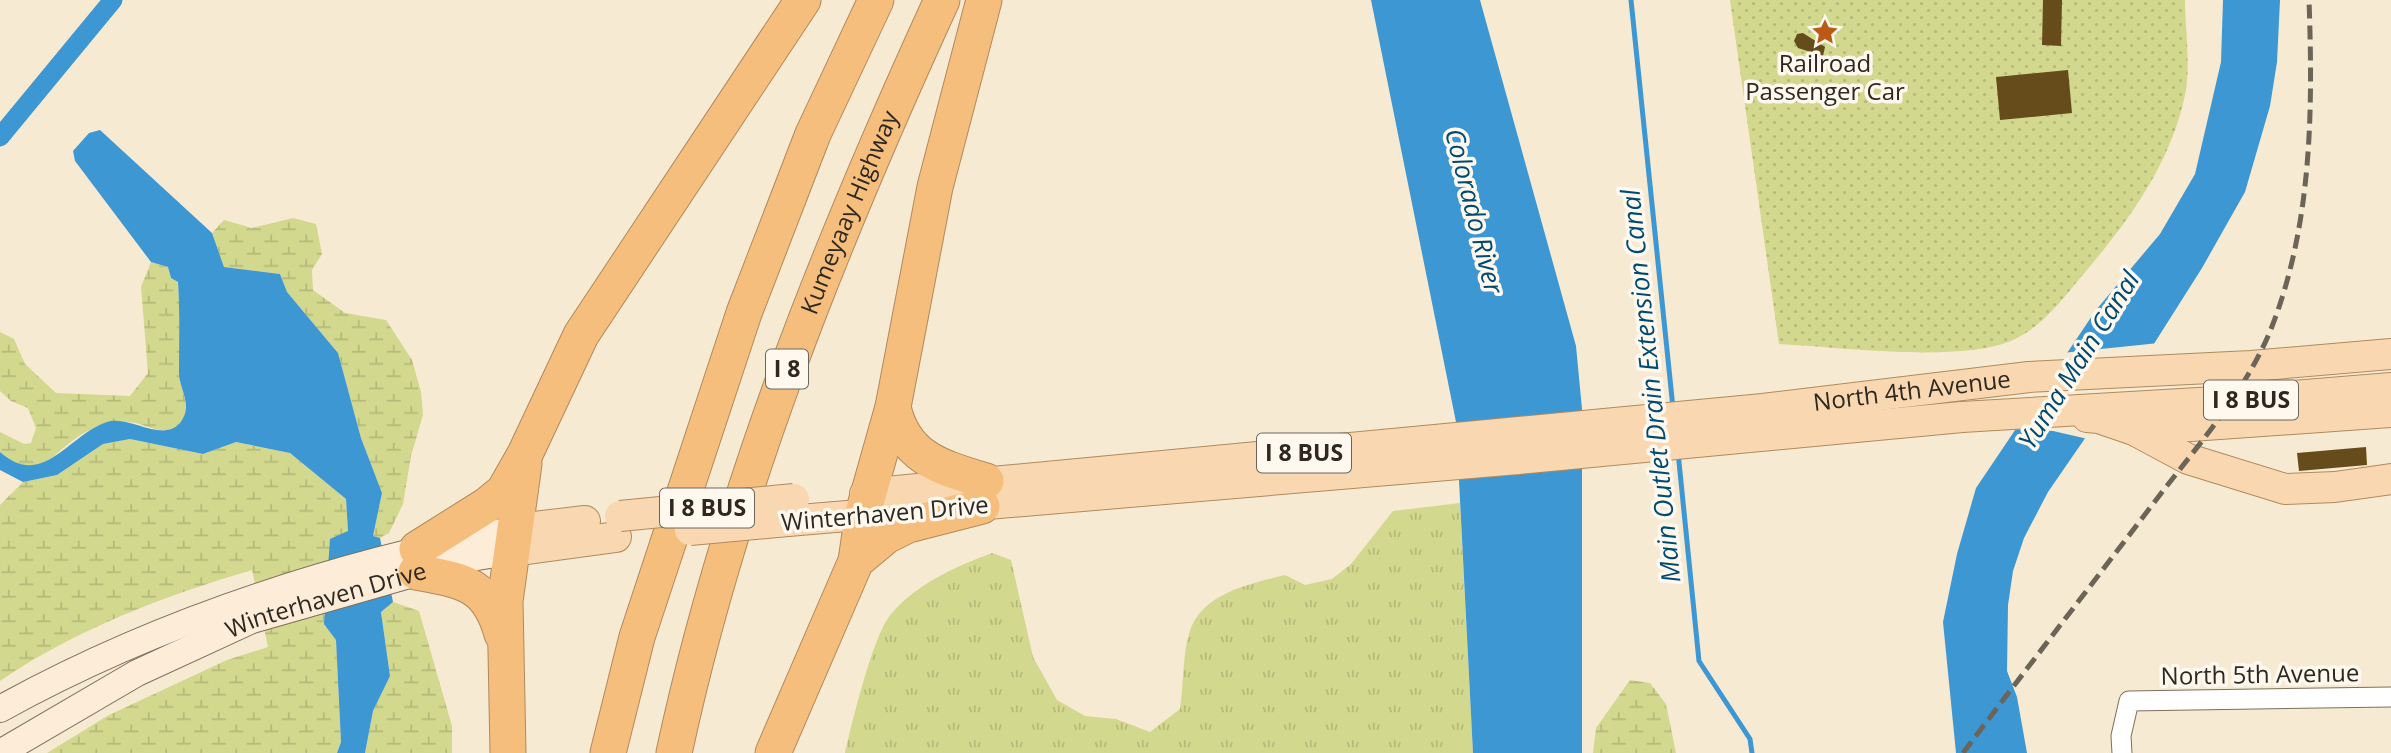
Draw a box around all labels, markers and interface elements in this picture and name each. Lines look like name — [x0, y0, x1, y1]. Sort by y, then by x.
place icon: Railroad Passenger Car — [1810, 17, 1840, 47]
place label: Railroad Passenger Car — [1745, 46, 1905, 107]
street label: Kumeyaay Highway — [792, 104, 906, 319]
water label: Colorado River — [1437, 124, 1513, 299]
water label: Main Outlet Drain Extension Canal — [1611, 186, 1689, 585]
water label: Yuma Main Canal — [2009, 263, 2148, 455]
road number: I 8 — [766, 350, 808, 388]
street label: North 4th Avenue — [1811, 361, 2012, 418]
road number: I 8 BUS — [2204, 380, 2298, 420]
road number: I 8 BUS — [1257, 433, 1351, 472]
street label: Winterhaven Drive — [780, 487, 990, 538]
road number: I 8 BUS — [660, 488, 754, 528]
street label: Winterhaven Drive — [220, 553, 430, 645]
street label: North 5th Avenue — [2160, 655, 2360, 692]

